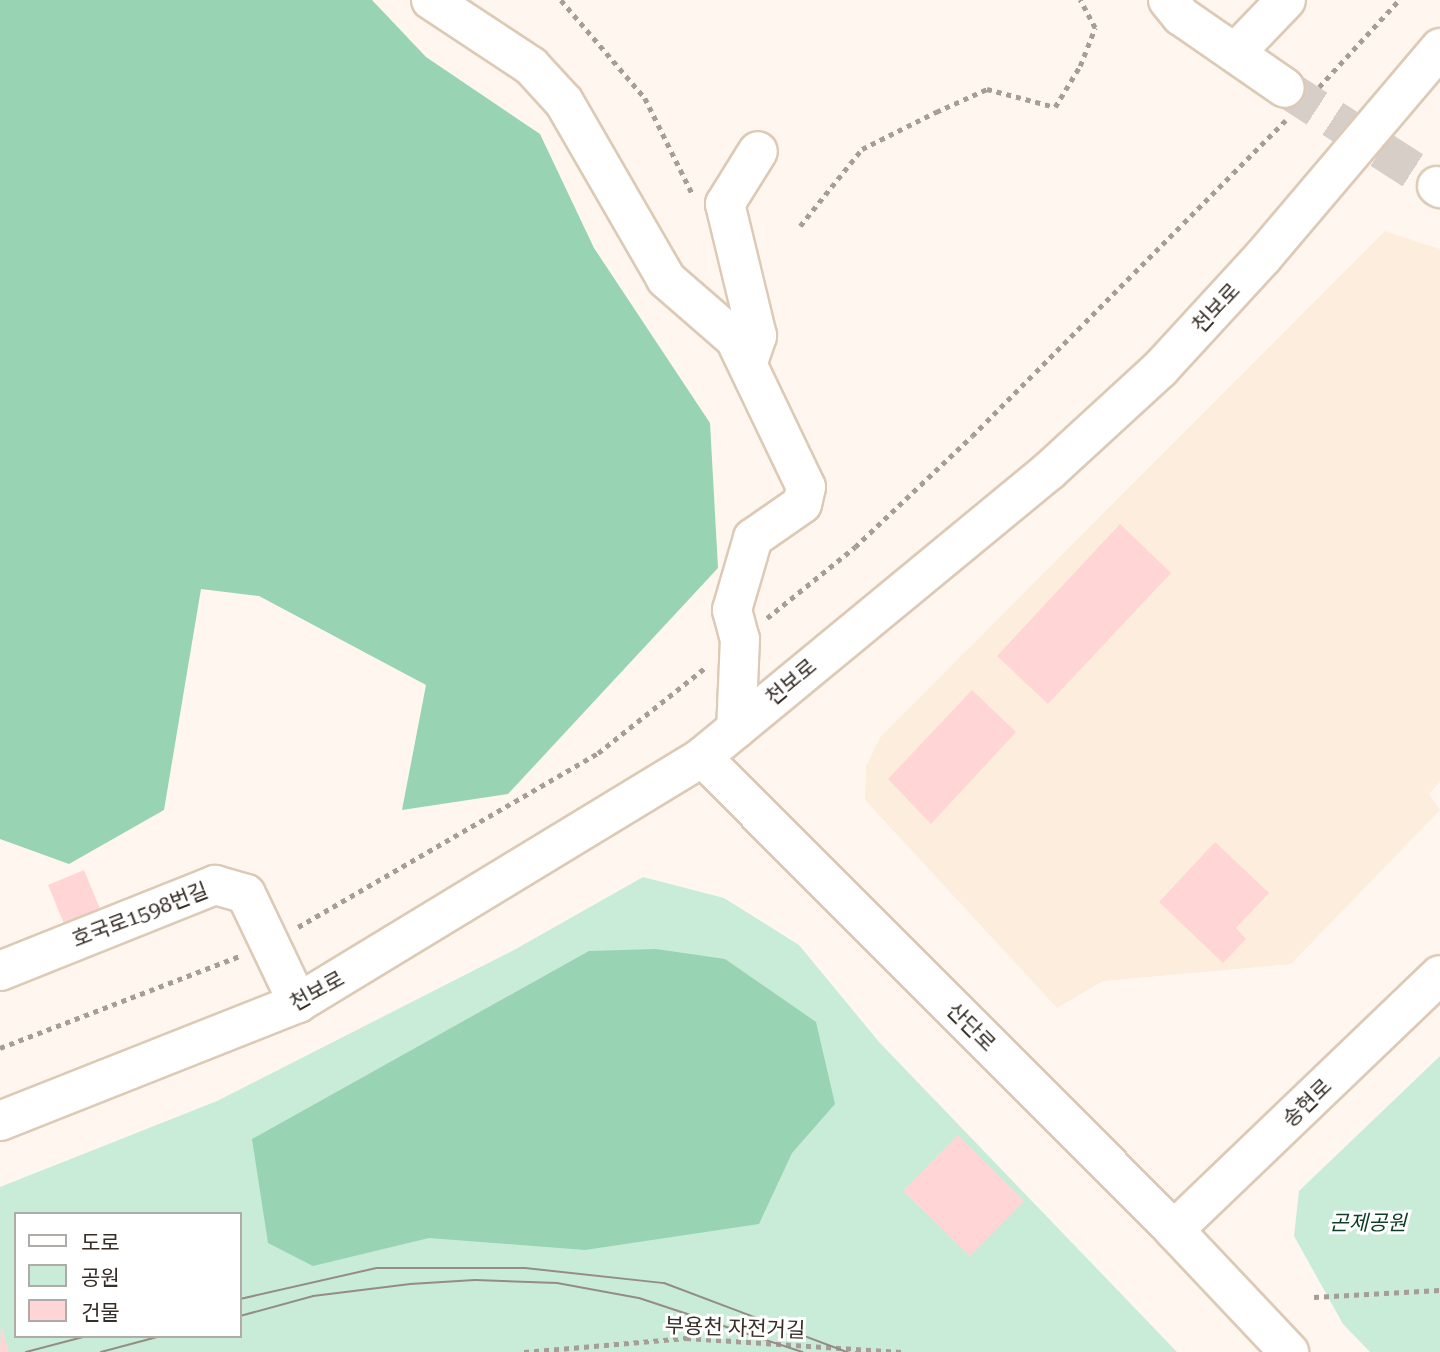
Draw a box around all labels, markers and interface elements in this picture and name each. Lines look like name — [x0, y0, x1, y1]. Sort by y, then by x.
street label: 천보로 — [1187, 278, 1245, 338]
street label: 천보로 — [761, 654, 821, 710]
street label: 호국로1598번길 — [68, 877, 212, 953]
street label: 천보로 — [286, 966, 348, 1016]
street label: 산단로 — [942, 998, 1000, 1056]
street label: 송현로 — [1277, 1074, 1337, 1132]
park label: 곤제공원 — [1329, 1210, 1407, 1236]
legend — [14, 1212, 242, 1338]
text: 도로 — [81, 1231, 120, 1255]
text: 공원 — [81, 1266, 120, 1290]
text: 건물 — [81, 1301, 120, 1325]
street label: 부용천 자전거길 — [664, 1313, 806, 1343]

